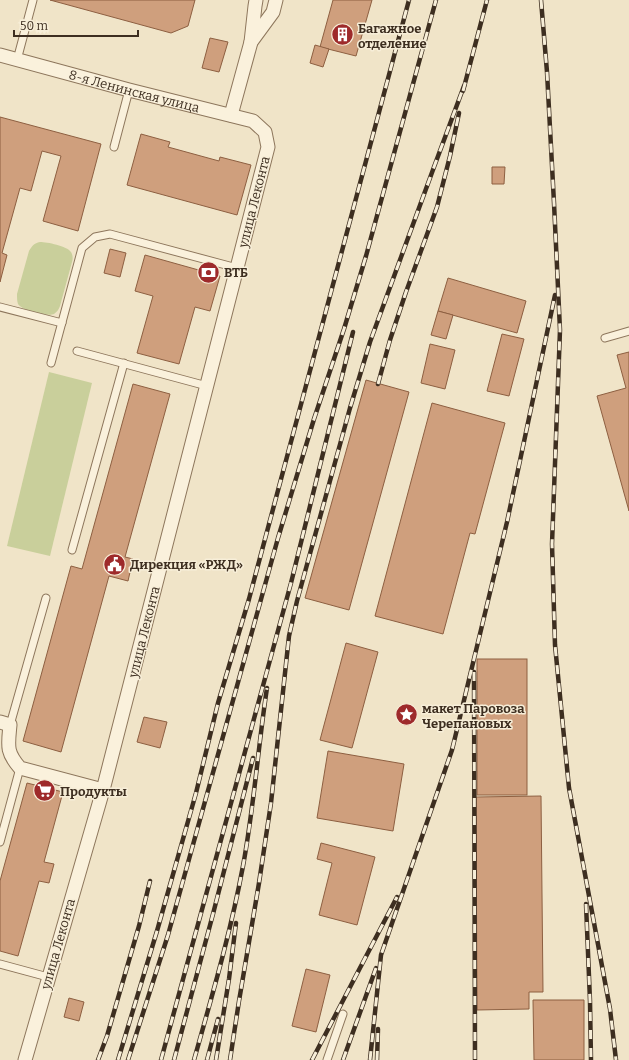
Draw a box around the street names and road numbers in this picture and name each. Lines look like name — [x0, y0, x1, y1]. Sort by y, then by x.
street label: 8-я Ленинская улица — [67, 67, 201, 115]
street label: улица Леконта — [235, 155, 273, 250]
street label: улица Леконта — [125, 585, 163, 680]
street label: улица Леконта — [38, 897, 78, 992]

